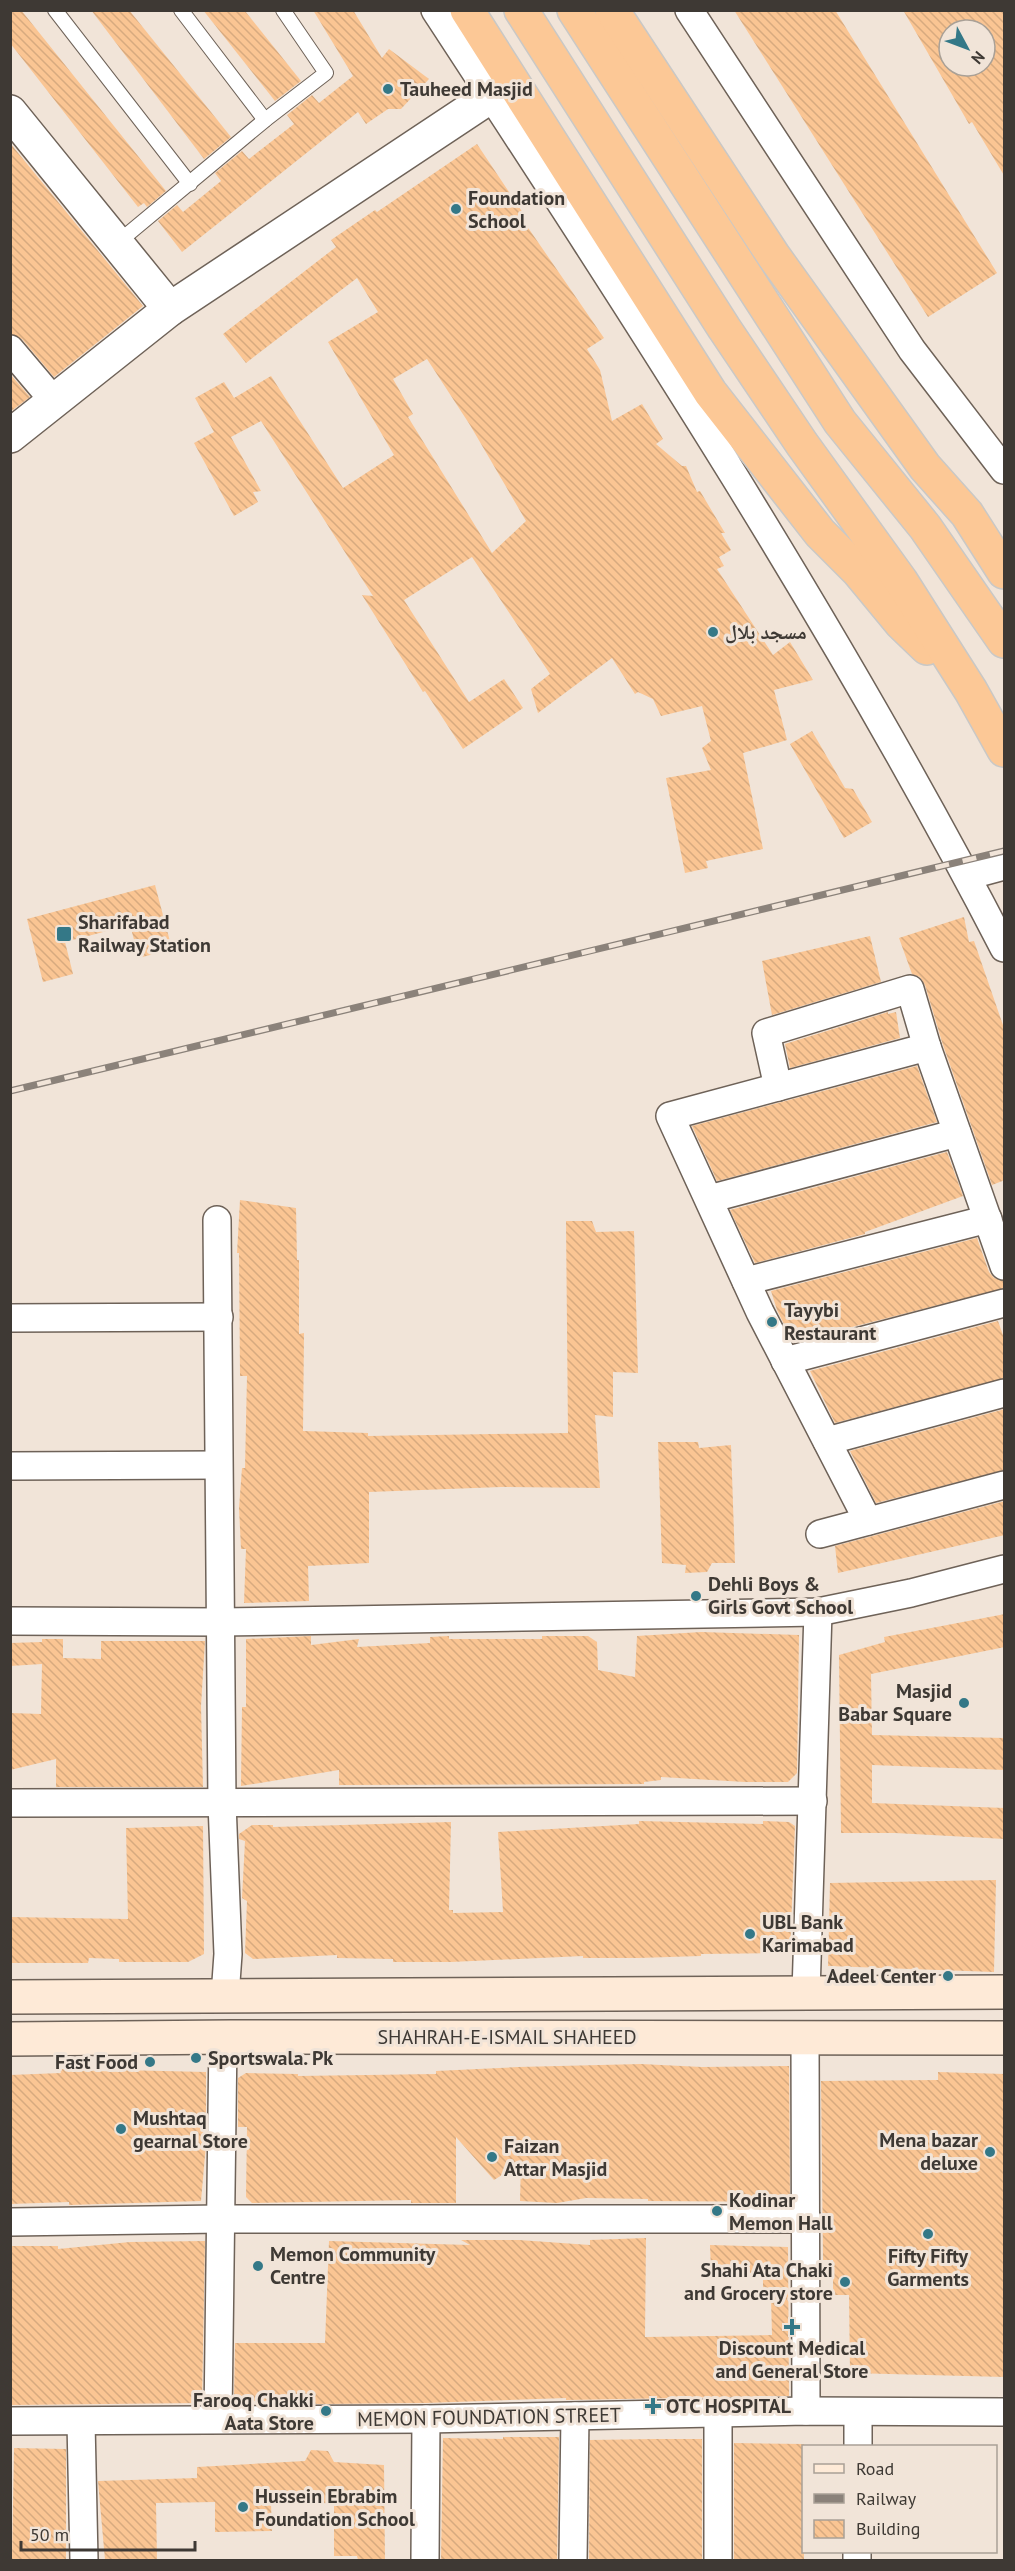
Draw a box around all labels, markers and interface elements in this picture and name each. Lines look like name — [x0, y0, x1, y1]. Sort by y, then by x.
north arrow — [937, 18, 997, 78]
text: N — [967, 47, 989, 68]
place label: Tauheed Masjid — [400, 76, 533, 102]
marker: Tauheed Masjid — [381, 82, 395, 96]
place label: Foundation School — [468, 185, 565, 234]
marker: Foundation School — [449, 202, 463, 216]
place label: مسجد بلال — [725, 619, 807, 645]
marker: مسجد بلال — [706, 625, 720, 639]
place label: Sharifabad Railway Station — [78, 909, 211, 958]
marker: Sharifabad Railway Station — [55, 925, 73, 943]
place label: Tayybi Restaurant — [784, 1297, 876, 1346]
marker: Tayybi Restaurant — [765, 1315, 779, 1329]
place label: Dehli Boys & Girls Govt School — [708, 1571, 853, 1620]
marker: Dehli Boys & Girls Govt School — [689, 1589, 703, 1603]
place label: Masjid Babar Square — [838, 1678, 952, 1727]
marker: Masjid Babar Square — [957, 1696, 971, 1710]
place label: UBL Bank Karimabad — [762, 1909, 854, 1958]
marker: UBL Bank Karimabad — [743, 1927, 757, 1941]
place label: Adeel Center — [827, 1963, 936, 1989]
marker: Adeel Center — [941, 1969, 955, 1983]
street label: SHAHRAH-E-ISMAIL SHAHEED — [377, 2024, 637, 2050]
place label: Sportswala. Pk — [208, 2045, 333, 2071]
place label: Fast Food — [55, 2049, 138, 2075]
marker: Sportswala. Pk — [189, 2051, 203, 2065]
marker: Fast Food — [143, 2055, 157, 2069]
place label: Mushtaq gearnal Store — [133, 2105, 248, 2154]
marker: Mushtaq gearnal Store — [114, 2122, 128, 2136]
place label: Mena bazar deluxe — [879, 2127, 978, 2176]
place label: Faizan Attar Masjid — [504, 2133, 607, 2182]
marker: Mena bazar deluxe — [983, 2145, 997, 2159]
marker: Faizan Attar Masjid — [485, 2150, 499, 2164]
place label: Kodinar Memon Hall — [729, 2187, 833, 2236]
marker: Kodinar Memon Hall — [710, 2204, 724, 2218]
marker: Fifty Fifty Garments — [921, 2227, 935, 2241]
place label: Memon Community Centre — [270, 2241, 436, 2290]
place label: Fifty Fifty Garments — [887, 2243, 969, 2292]
place label: Shahi Ata Chaki and Grocery store — [684, 2257, 833, 2306]
marker: Memon Community Centre — [251, 2259, 265, 2273]
marker: Shahi Ata Chaki and Grocery store — [838, 2275, 852, 2289]
marker: Discount Medical and General Store — [785, 2320, 799, 2334]
place label: Discount Medical and General Store — [715, 2335, 869, 2384]
place label: Farooq Chakki Aata Store — [193, 2387, 314, 2436]
place label: OTC HOSPITAL — [666, 2393, 792, 2419]
marker: OTC HOSPITAL — [644, 2397, 662, 2415]
street label: MEMON FOUNDATION STREET — [357, 2402, 621, 2432]
marker: Farooq Chakki Aata Store — [319, 2404, 333, 2418]
legend — [802, 2445, 997, 2553]
text: Road — [856, 2457, 894, 2480]
place label: Hussein Ebrabim Foundation School — [255, 2483, 415, 2532]
text: Railway — [856, 2487, 917, 2510]
marker: Hussein Ebrabim Foundation School — [236, 2500, 250, 2514]
scale bar — [21, 2514, 195, 2552]
text: Building — [856, 2517, 920, 2540]
text: 50 m — [30, 2523, 69, 2546]

